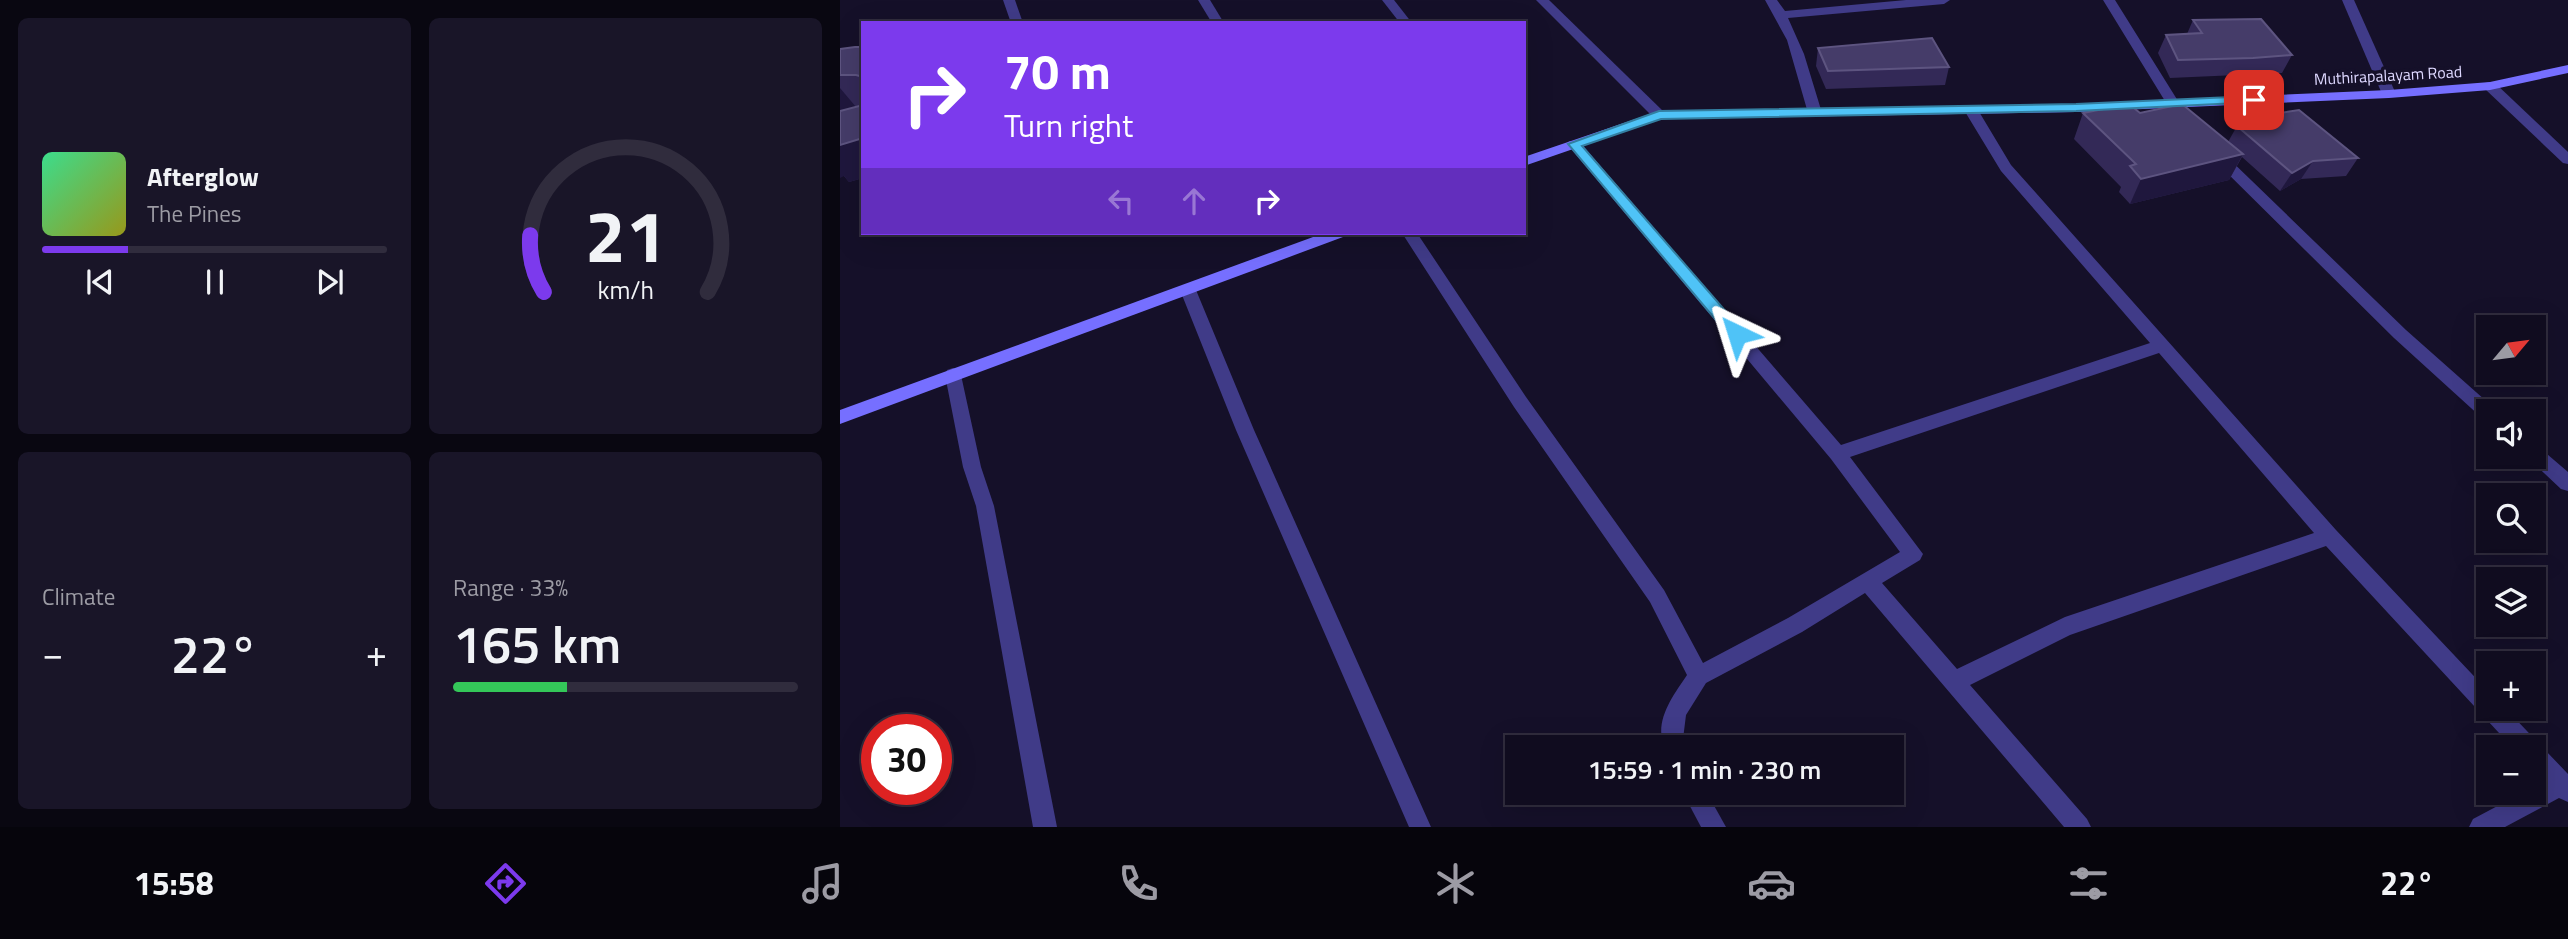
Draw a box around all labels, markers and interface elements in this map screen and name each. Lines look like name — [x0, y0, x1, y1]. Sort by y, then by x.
text: 70 m — [1004, 33, 1111, 108]
icon: right — [889, 49, 980, 140]
street label: Muthirapalayam Road — [2313, 59, 2463, 91]
pin — [2224, 70, 2284, 130]
icon: arrive — [2235, 81, 2273, 119]
text: Turn right — [1004, 101, 1133, 149]
text: Afterglow — [147, 157, 259, 196]
text: 21 — [585, 181, 666, 291]
icon: left — [1102, 182, 1140, 220]
icon: ahead — [1175, 182, 1213, 220]
icon: right — [1248, 182, 1286, 220]
text: The Pines — [147, 196, 241, 231]
icon: previous — [81, 263, 119, 301]
icon: pause — [196, 263, 234, 301]
icon: next — [311, 263, 349, 301]
text: km/h — [597, 271, 654, 309]
position arrow — [1700, 297, 1774, 371]
north arrow — [2476, 315, 2546, 385]
map controls — [2476, 315, 2546, 805]
button: sound — [2476, 399, 2546, 469]
button: search — [2476, 483, 2546, 553]
button: layers — [2476, 567, 2546, 637]
text: Range · 33% — [453, 570, 568, 605]
text: Climate — [42, 579, 115, 614]
text: 165 km — [453, 604, 621, 683]
text: 22° — [171, 614, 258, 693]
text: − — [42, 624, 63, 682]
text: + — [366, 624, 387, 682]
button: + — [2476, 651, 2546, 721]
speed limit sign: 30 — [861, 714, 952, 805]
button: − — [2476, 735, 2546, 805]
text: 15:59 · 1 min · 230 m — [1588, 750, 1821, 789]
text: 15:58 — [134, 859, 214, 907]
icon: directions — [481, 859, 530, 908]
icon: music — [798, 859, 847, 908]
icon: phone — [1114, 859, 1163, 908]
icon: climate — [1431, 859, 1480, 908]
icon: car — [1747, 859, 1796, 908]
icon: filters — [2064, 859, 2113, 908]
text: 22° — [2380, 859, 2434, 907]

